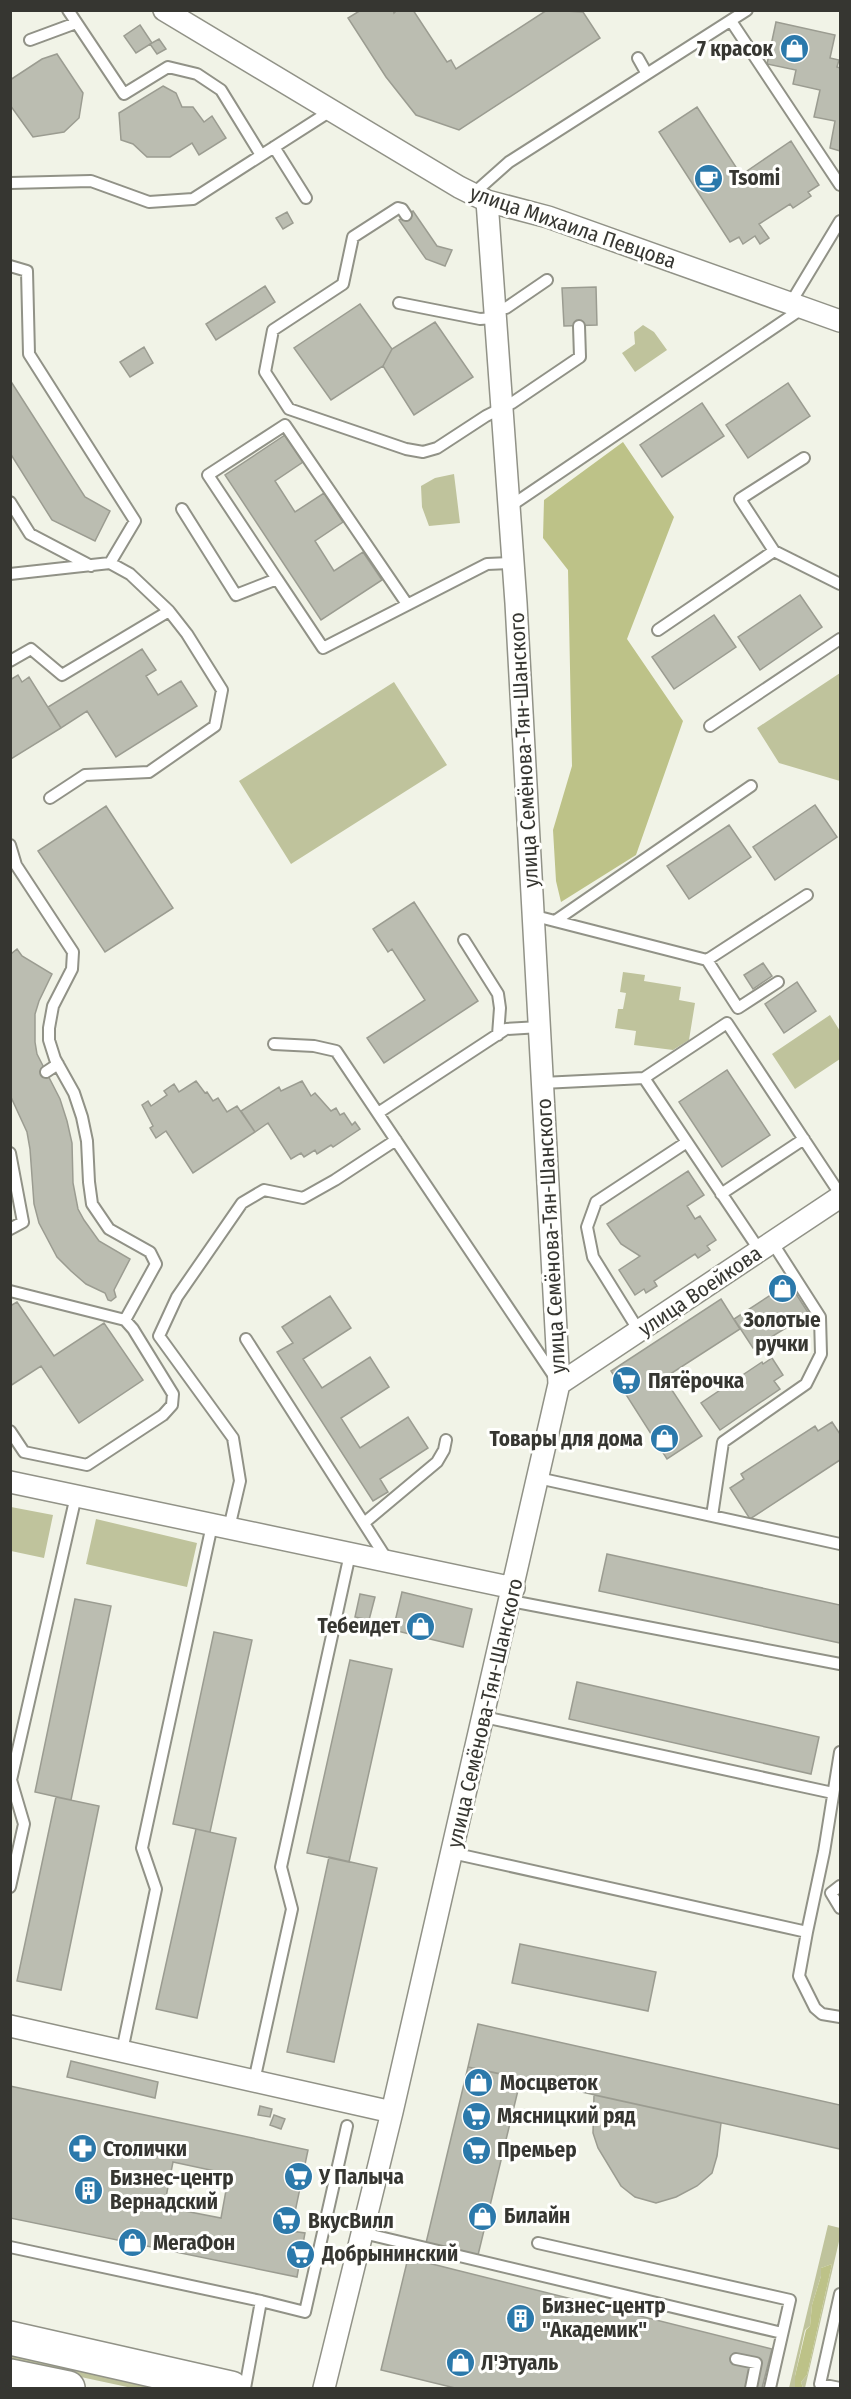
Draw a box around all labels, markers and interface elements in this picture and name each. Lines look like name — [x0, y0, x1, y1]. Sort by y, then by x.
shop icon: 7 красок — [778, 33, 810, 65]
place label: 7 красок — [697, 36, 773, 62]
cafe icon: Tsomi — [692, 162, 724, 194]
place label: Tsomi — [729, 165, 780, 191]
street label: улица Михаила Певцова — [466, 179, 680, 275]
street label: улица Семёнова-Тян-Шанского — [504, 612, 544, 888]
street label: улица Семёнова-Тян-Шанского — [531, 1098, 571, 1374]
street label: улица Воейкова — [633, 1240, 767, 1342]
shop icon: Золотые ручки — [766, 1273, 798, 1305]
place label: Золотые ручки — [742, 1307, 821, 1357]
supermarket icon: Пятёрочка — [611, 1365, 643, 1397]
place label: Пятёрочка — [648, 1368, 744, 1394]
shop icon: Товары для дома — [648, 1423, 680, 1455]
place label: Товары для дома — [490, 1426, 643, 1452]
street label: улица Семёнова-Тян-Шанского — [441, 1576, 529, 1850]
shop icon: Тебеидет — [405, 1610, 437, 1642]
place label: Тебеидет — [318, 1613, 401, 1639]
shop icon: Мосцветок — [463, 2067, 495, 2099]
place label: Мосцветок — [500, 2070, 598, 2096]
supermarket icon: Мясницкий ряд — [460, 2100, 492, 2132]
place label: Мясницкий ряд — [497, 2103, 636, 2129]
pharmacy icon: Столички — [66, 2133, 98, 2165]
supermarket icon: Премьер — [460, 2134, 492, 2166]
place label: Столички — [103, 2136, 187, 2162]
place label: Премьер — [497, 2137, 577, 2163]
supermarket icon: У Палыча — [282, 2161, 314, 2193]
place label: У Палыча — [318, 2164, 404, 2190]
place label: Бизнес-центр Вернадский — [110, 2165, 234, 2215]
building icon: Бизнес-центр Вернадский — [73, 2174, 105, 2206]
shop icon: Билайн — [467, 2200, 499, 2232]
place label: Билайн — [504, 2203, 570, 2229]
supermarket icon: ВкусВилл — [271, 2205, 303, 2237]
place label: ВкусВилл — [308, 2208, 394, 2234]
shop icon: МегаФон — [116, 2227, 148, 2259]
place label: МегаФон — [153, 2230, 235, 2256]
supermarket icon: Добрынинский — [285, 2238, 317, 2270]
place label: Добрынинский — [321, 2241, 458, 2267]
place label: Бизнес-центр "Академик" — [542, 2293, 666, 2343]
building icon: Бизнес-центр "Академик" — [505, 2302, 537, 2334]
shop icon: Л'Этуаль — [444, 2347, 476, 2379]
place label: Л'Этуаль — [481, 2350, 558, 2376]

